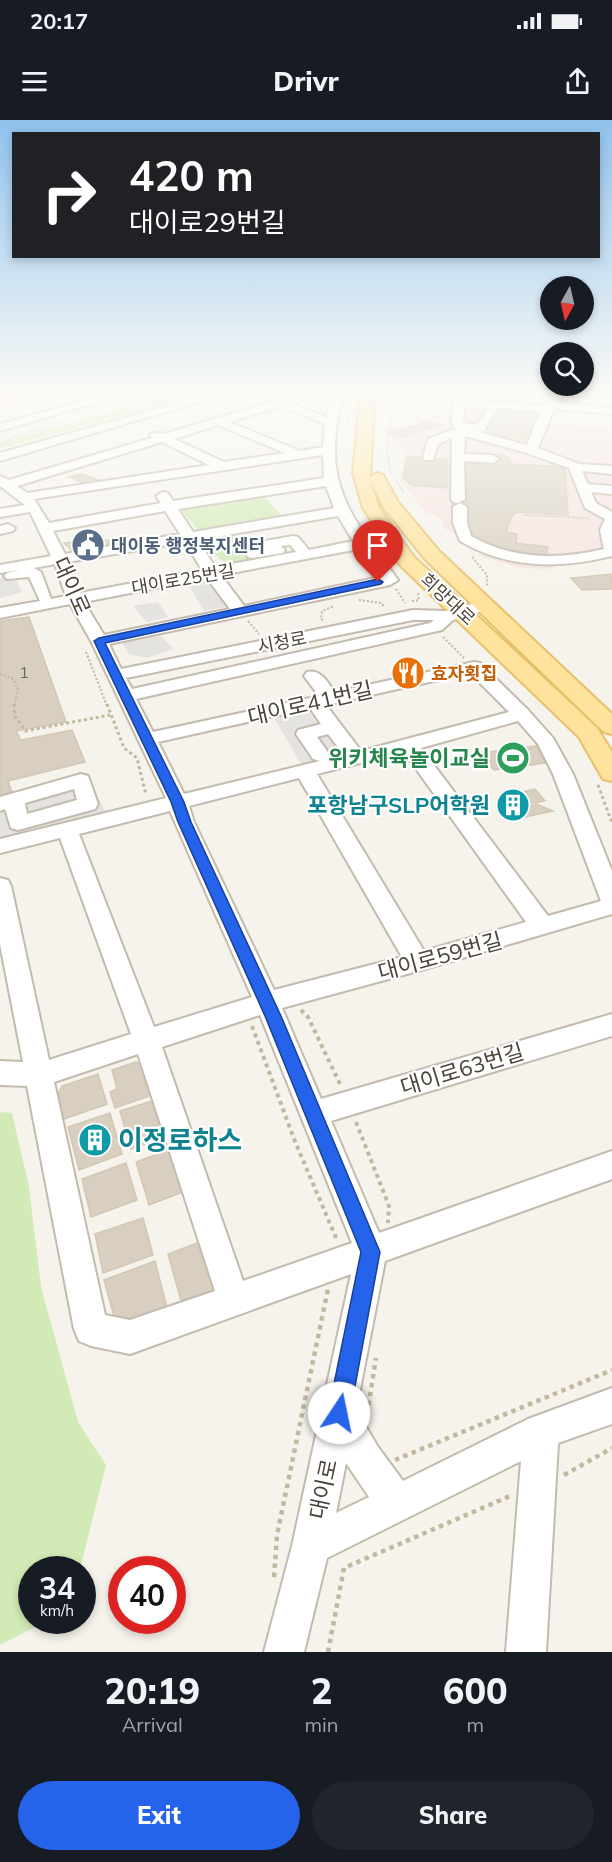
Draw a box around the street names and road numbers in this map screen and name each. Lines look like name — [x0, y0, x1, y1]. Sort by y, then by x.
street label: 대이로 — [47, 553, 97, 619]
street label: 대이로25번길 — [130, 559, 236, 599]
street label: 희망대로 — [416, 568, 480, 630]
street label: 시청로 — [255, 626, 309, 658]
street label: 대이로41번길 — [245, 675, 375, 731]
street label: 대이로59번길 — [375, 926, 505, 986]
street label: 대이로63번길 — [397, 1037, 527, 1101]
street label: 대이로 — [303, 1456, 343, 1522]

